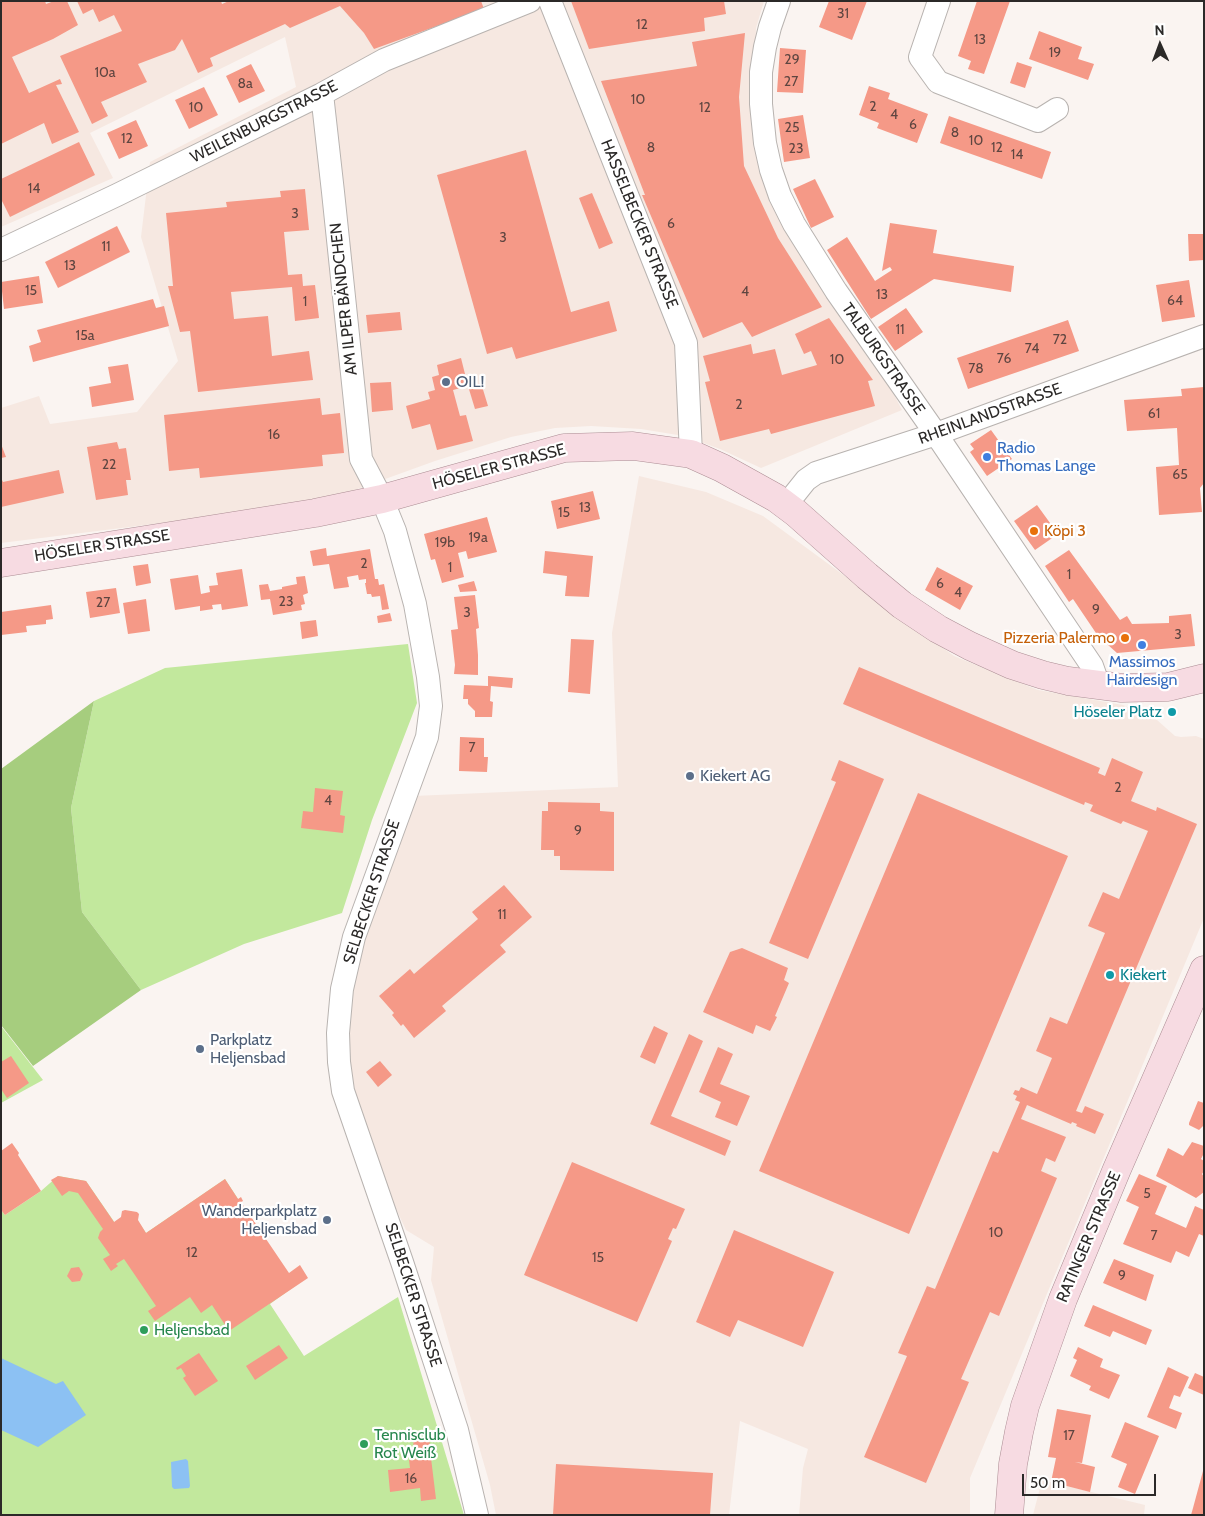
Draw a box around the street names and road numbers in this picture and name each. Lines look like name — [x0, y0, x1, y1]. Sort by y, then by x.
street label: WEILENBURGSTRASSE — [187, 77, 341, 167]
street label: HASSELBECKER STRASSE — [596, 137, 682, 311]
street label: AM ILPER BÄNDCHEN — [326, 222, 362, 376]
street label: TALBURGSTRASSE — [837, 299, 929, 419]
street label: RHEINLANDSTRASSE — [916, 379, 1064, 449]
street label: HÖSELER STRASSE — [430, 440, 568, 494]
street label: HÖSELER STRASSE — [33, 526, 171, 566]
street label: SELBECKER STRASSE — [340, 818, 404, 966]
street label: RATINGER STRASSE — [1053, 1169, 1125, 1305]
street label: SELBECKER STRASSE — [381, 1221, 445, 1369]

